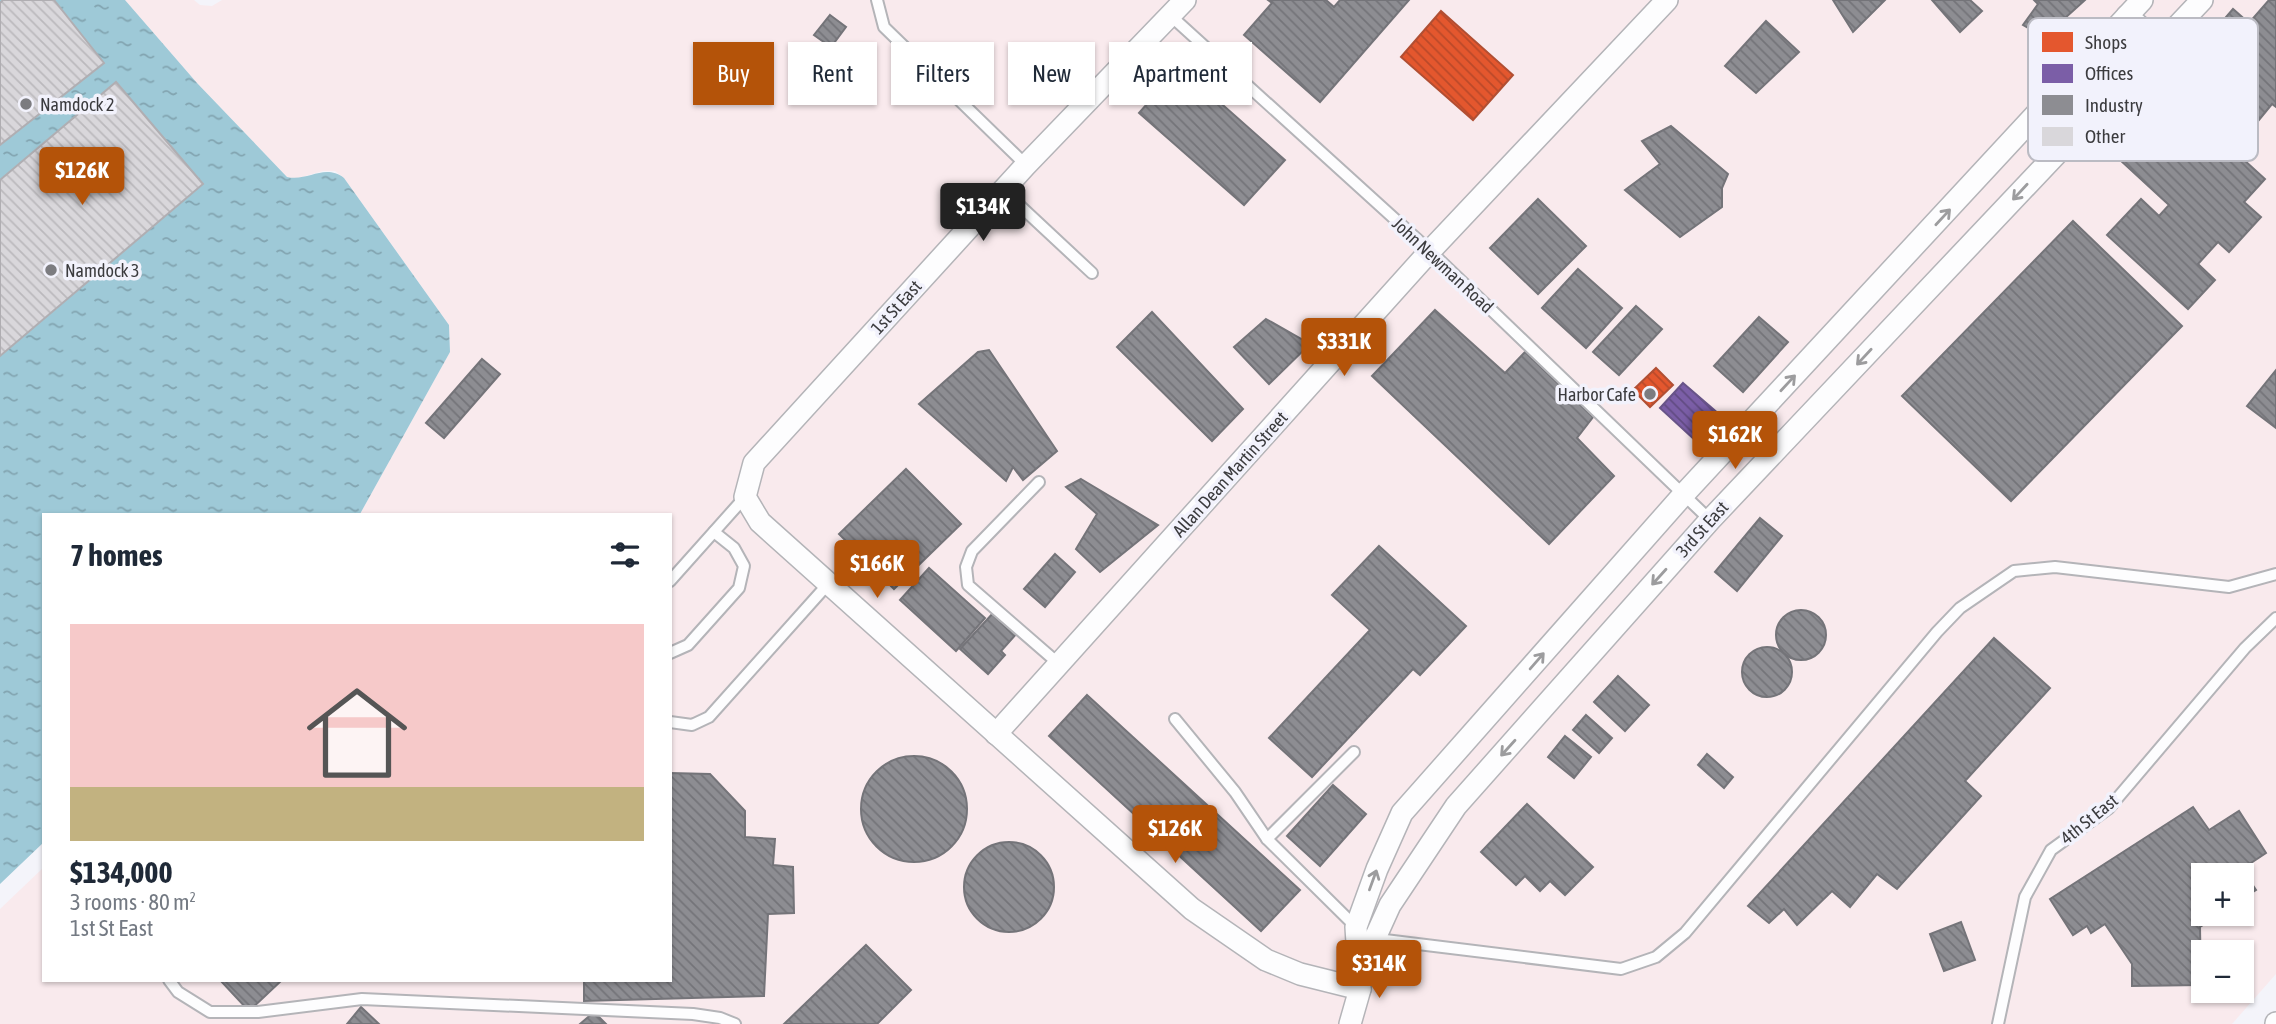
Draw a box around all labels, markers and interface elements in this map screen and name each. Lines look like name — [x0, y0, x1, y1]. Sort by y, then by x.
legend — [2028, 18, 2258, 161]
text: Shops — [2085, 31, 2127, 53]
chip: Buy — [693, 42, 774, 105]
chip: Rent — [788, 42, 877, 105]
chip: Filters — [891, 42, 994, 105]
chip: New — [1008, 42, 1095, 105]
chip: Apartment — [1109, 42, 1252, 105]
text: Offices — [2085, 62, 2133, 84]
place label: Namdock 2 — [40, 94, 114, 115]
text: Industry — [2085, 94, 2143, 116]
marker: Namdock 2 — [18, 96, 34, 112]
text: Other — [2085, 125, 2125, 147]
pin: $126K — [33, 148, 131, 207]
text: $126K — [55, 157, 109, 183]
one-way arrow — [2012, 182, 2029, 200]
pin: $134K — [934, 184, 1032, 243]
text: $134K — [956, 193, 1010, 219]
one-way arrow — [1935, 209, 1952, 226]
street label: John Newman Road — [1388, 213, 1498, 317]
place label: Namdock 3 — [65, 260, 139, 281]
marker: Namdock 3 — [43, 262, 59, 278]
street label: 1st St East — [866, 276, 926, 338]
pin: $331K — [1295, 318, 1393, 378]
text: $331K — [1317, 328, 1371, 354]
one-way arrow — [1855, 348, 1872, 365]
one-way arrow — [1780, 374, 1796, 392]
place label: Harbor Cafe — [1557, 384, 1636, 405]
marker: Harbor Cafe — [1642, 386, 1658, 402]
street label: Allan Dean Martin Street — [1168, 407, 1292, 541]
pin: $162K — [1686, 412, 1784, 471]
text: $162K — [1708, 421, 1762, 447]
street label: 3rd St East — [1672, 497, 1732, 561]
icon: filters — [606, 536, 644, 574]
text: 7 homes — [70, 538, 163, 572]
pin: $166K — [828, 540, 926, 600]
text: $166K — [850, 550, 904, 576]
one-way arrow — [1651, 568, 1667, 586]
one-way arrow — [1529, 652, 1545, 670]
icon: home — [294, 670, 420, 796]
one-way arrow — [1500, 739, 1516, 757]
street label: 4th St East — [2056, 790, 2122, 848]
pin: $126K — [1126, 806, 1224, 865]
text: $126K — [1148, 815, 1202, 841]
text: $134,000 — [70, 855, 173, 889]
map controls — [2191, 863, 2254, 1003]
button: + — [2191, 863, 2254, 926]
one-way arrow — [1367, 870, 1380, 892]
text: 3 rooms · 80 m² — [70, 889, 196, 915]
text: 1st St East — [70, 915, 153, 941]
pin: $314K — [1330, 940, 1428, 1000]
button: − — [2191, 940, 2254, 1003]
text: $314K — [1352, 950, 1406, 976]

